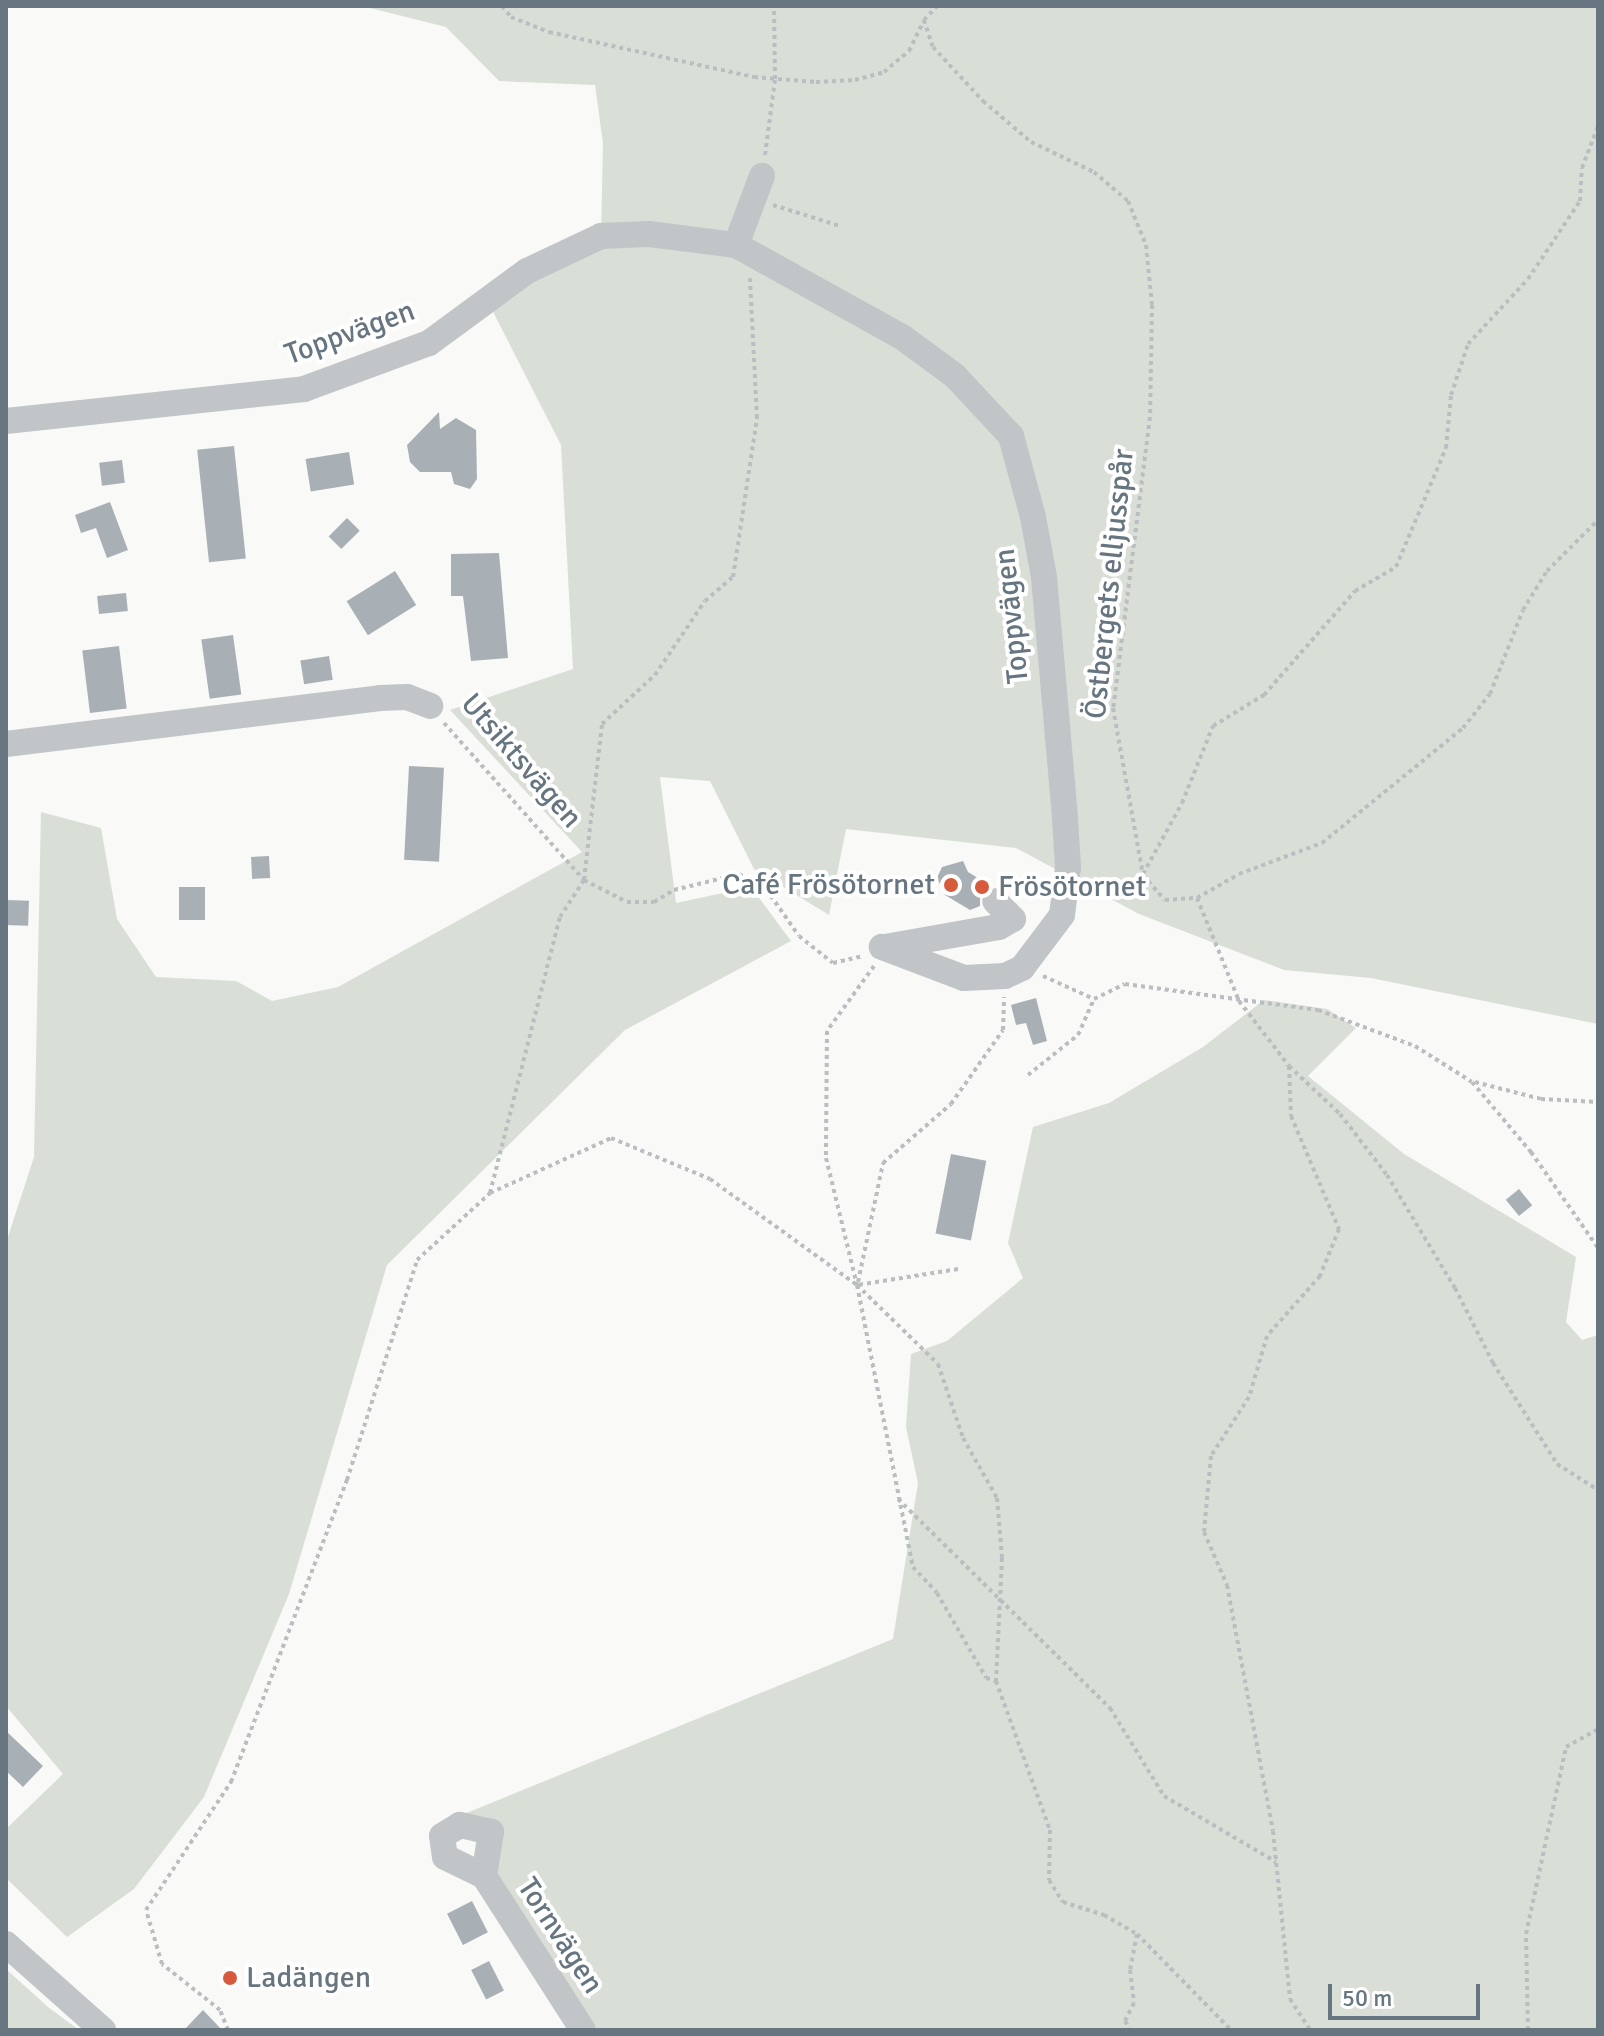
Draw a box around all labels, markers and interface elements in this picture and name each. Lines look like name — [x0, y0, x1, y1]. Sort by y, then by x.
street label: Toppvägen — [280, 293, 420, 373]
street label: Östbergets elljusspår — [1078, 447, 1142, 721]
street label: Toppvägen — [987, 547, 1037, 685]
street label: Utsiktsvägen — [453, 686, 589, 836]
place label: Café Frösötornet — [722, 867, 935, 903]
place label: Frösötornet — [998, 869, 1146, 905]
marker: Café Frösötornet — [942, 876, 960, 894]
marker: Frösötornet — [973, 878, 991, 896]
street label: Tornvägen — [509, 1871, 611, 2001]
place label: Ladängen — [246, 1960, 371, 1996]
scale bar — [1332, 1968, 1484, 2018]
marker: Ladängen — [221, 1969, 239, 1987]
text: 50 m — [1342, 1983, 1392, 2013]

